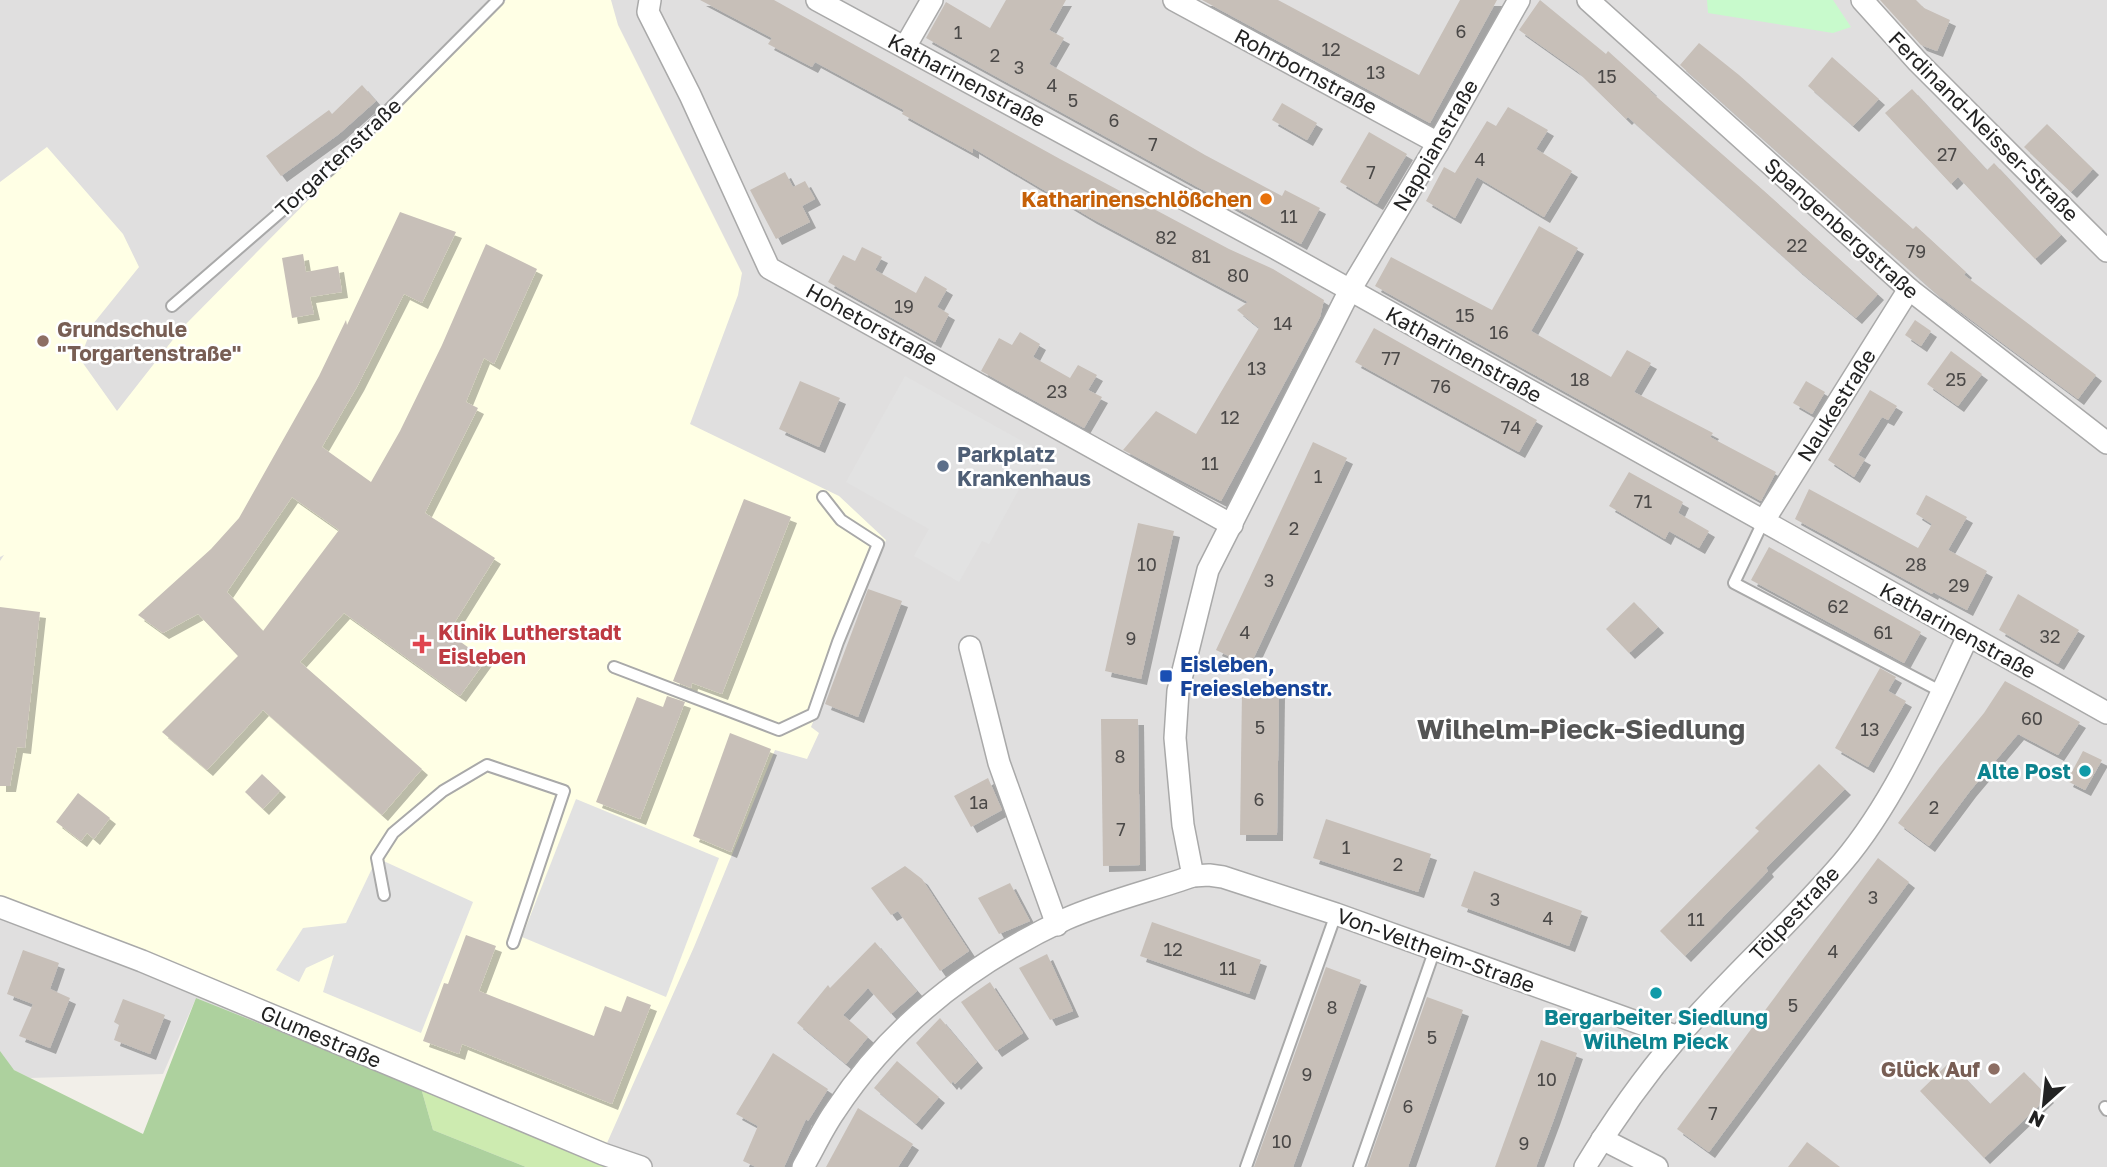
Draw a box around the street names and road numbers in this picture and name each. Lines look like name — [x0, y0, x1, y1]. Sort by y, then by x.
street label: Rohrbornstraße — [1230, 22, 1382, 120]
street label: Ferdinand-Neisser-Straße — [1883, 25, 2085, 227]
street label: Katharinenstraße — [884, 28, 1050, 132]
street label: Nappianstraße — [1387, 74, 1483, 216]
street label: Torgartenstraße — [270, 92, 406, 222]
street label: Spangenbergstraße — [1759, 152, 1925, 304]
street label: Hohetorstraße — [802, 277, 942, 371]
street label: Katharinenstraße — [1381, 300, 1547, 408]
street label: Naukestraße — [1791, 344, 1881, 466]
street label: Katharinenstraße — [1875, 576, 2041, 684]
street label: Tölpestraße — [1744, 860, 1844, 966]
street label: Von-Veltheim-Straße — [1333, 902, 1539, 998]
street label: Glumestraße — [257, 999, 385, 1073]

